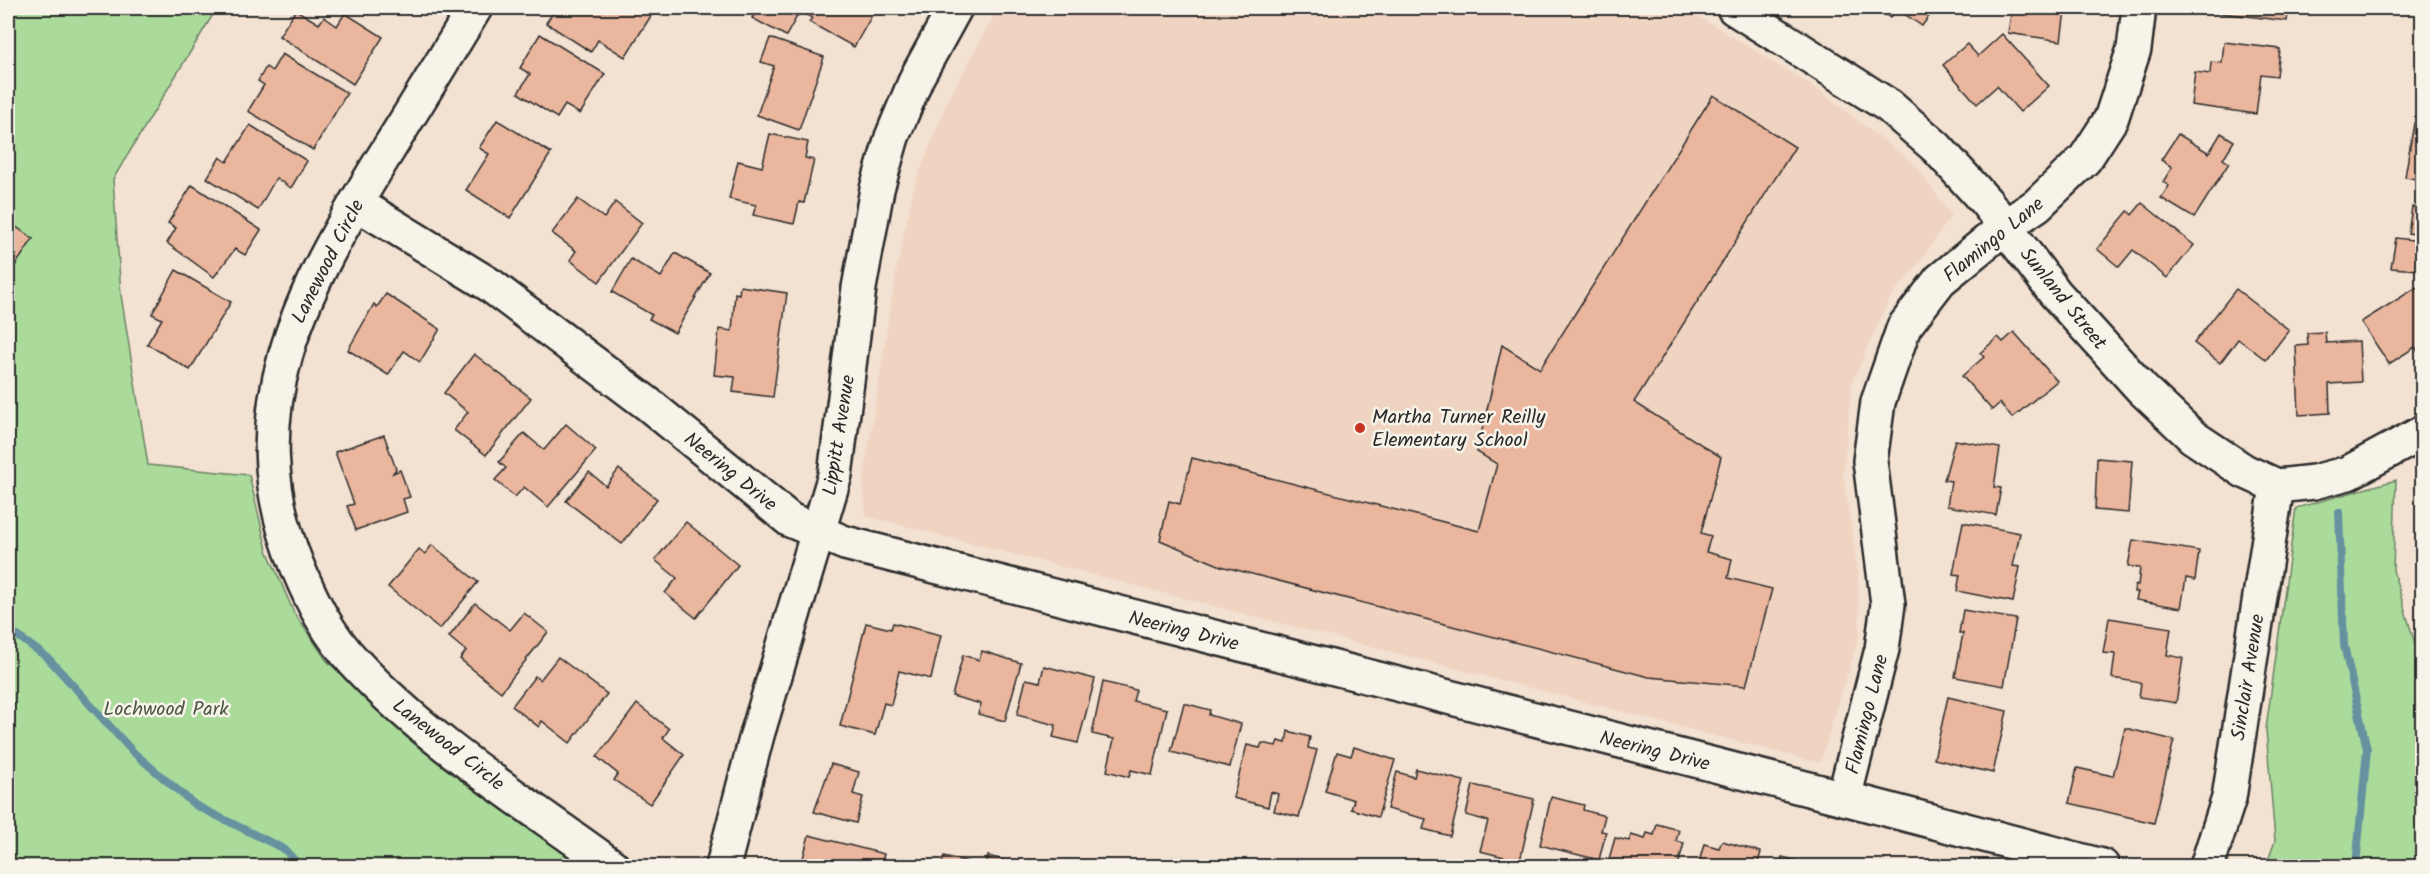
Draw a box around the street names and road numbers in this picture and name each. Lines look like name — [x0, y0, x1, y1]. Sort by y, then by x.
street label: Flamingo Lane — [1937, 190, 2052, 292]
street label: Lanewood Circle — [284, 194, 374, 330]
street label: Sunland Street — [2011, 241, 2114, 358]
street label: Lippitt Avenue — [815, 373, 865, 498]
street label: Neering Drive — [676, 425, 784, 520]
street label: Neering Drive — [1125, 603, 1242, 661]
street label: Sinclair Avenue — [2223, 612, 2275, 743]
street label: Flamingo Lane — [1838, 651, 1898, 778]
street label: Lanewood Circle — [384, 691, 511, 800]
street label: Neering Drive — [1596, 723, 1713, 781]

